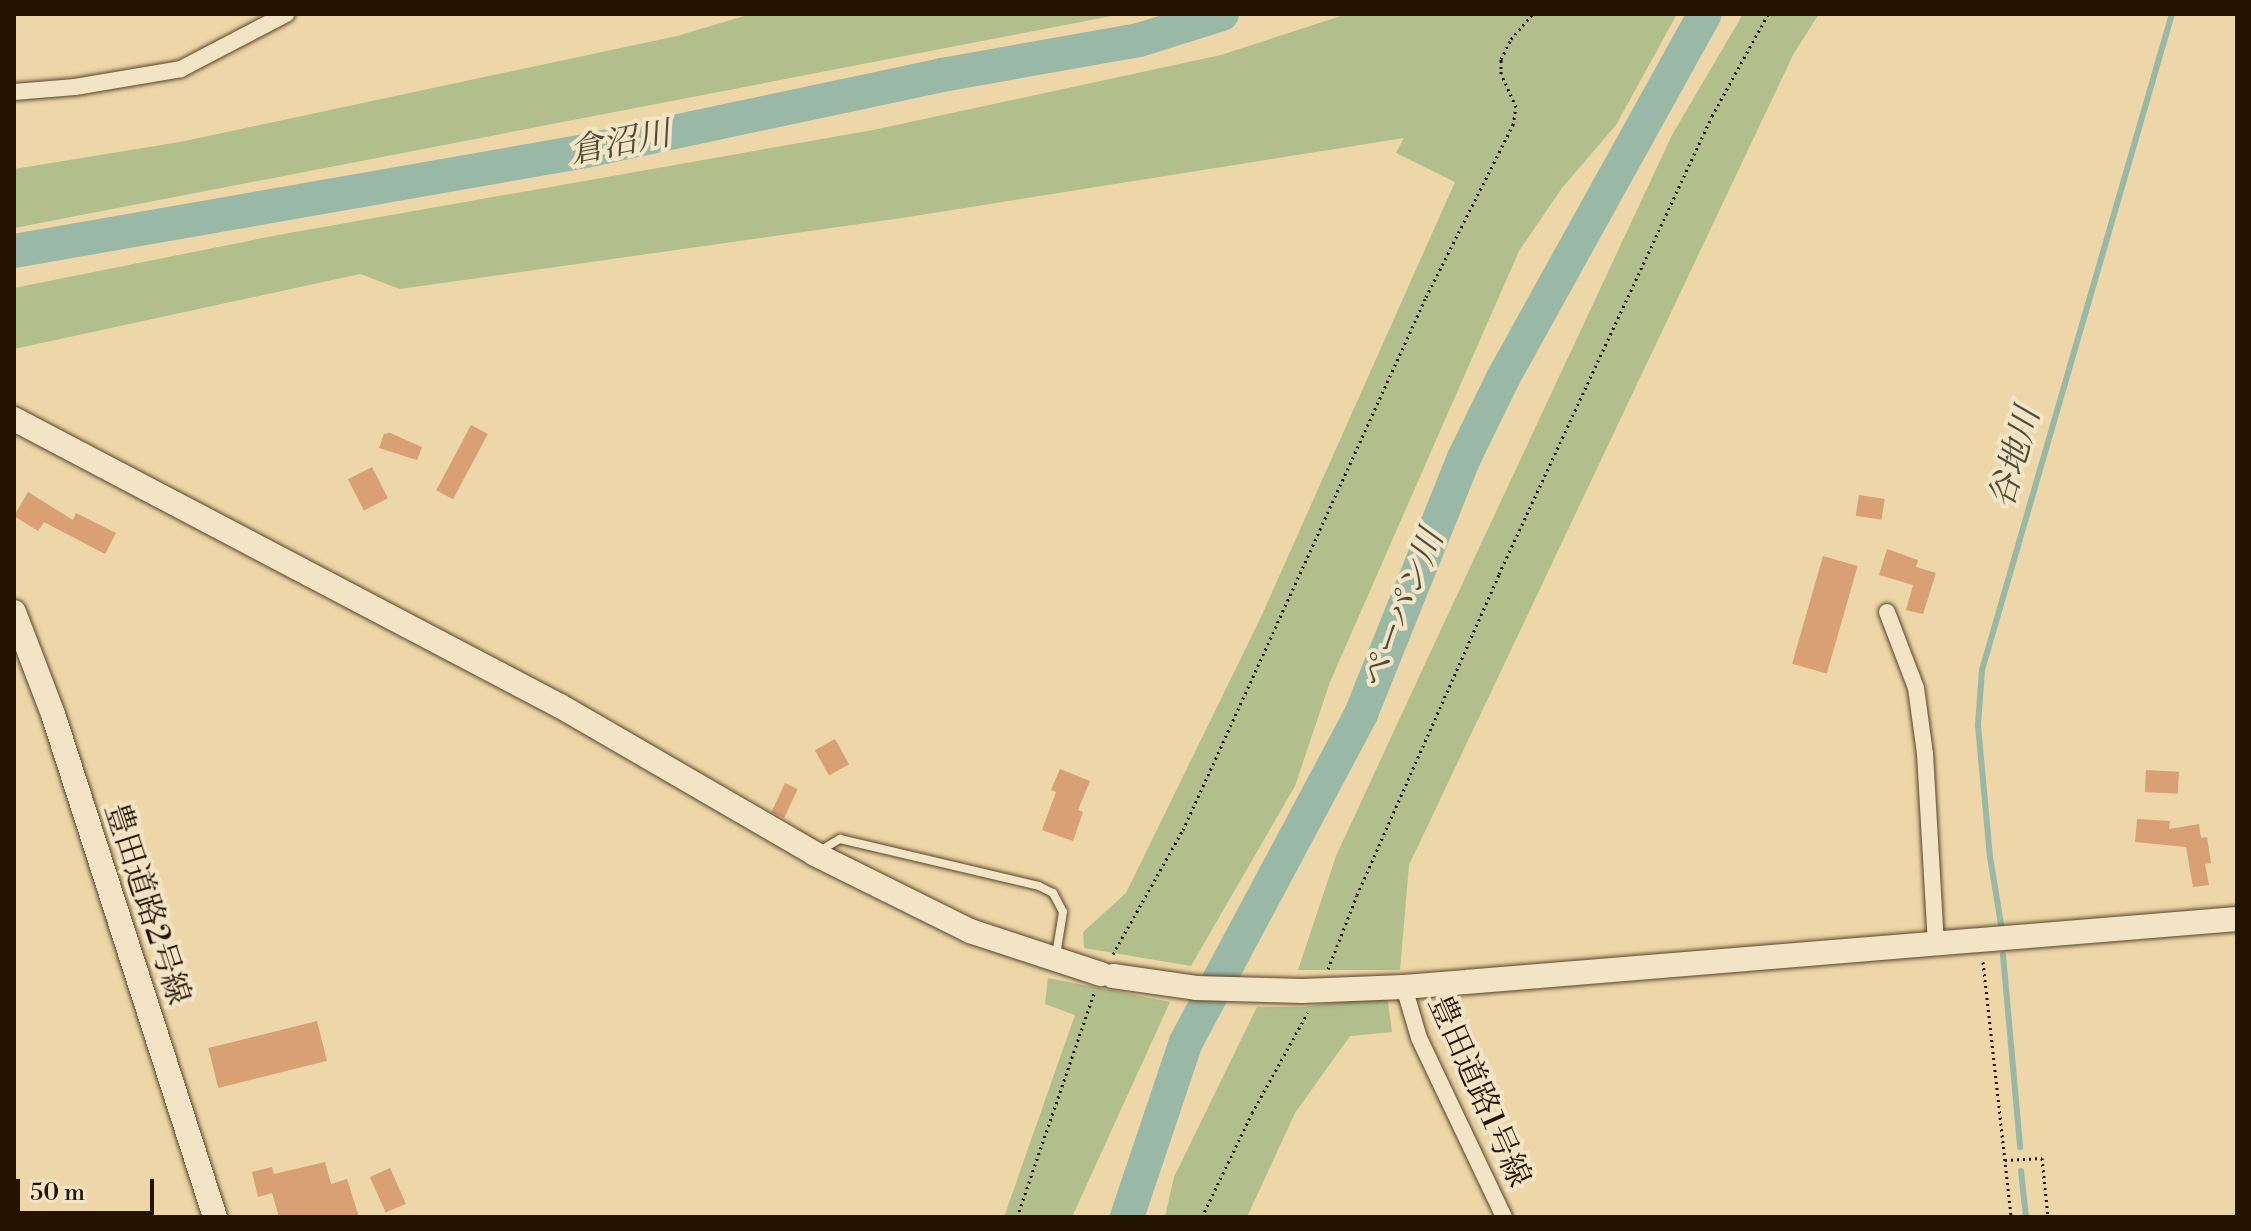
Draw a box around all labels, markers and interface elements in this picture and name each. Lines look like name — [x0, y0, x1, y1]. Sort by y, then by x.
water label: 倉沼川 — [566, 114, 674, 174]
water label: 谷地川 — [1982, 403, 2050, 513]
water label: ペーパン川 — [1352, 524, 1454, 696]
street label: 豊田道路2号線 — [96, 798, 198, 1010]
street label: 豊田道路1号線 — [1420, 989, 1538, 1193]
scale bar — [20, 1163, 158, 1213]
text: 50 m — [30, 1178, 85, 1208]

